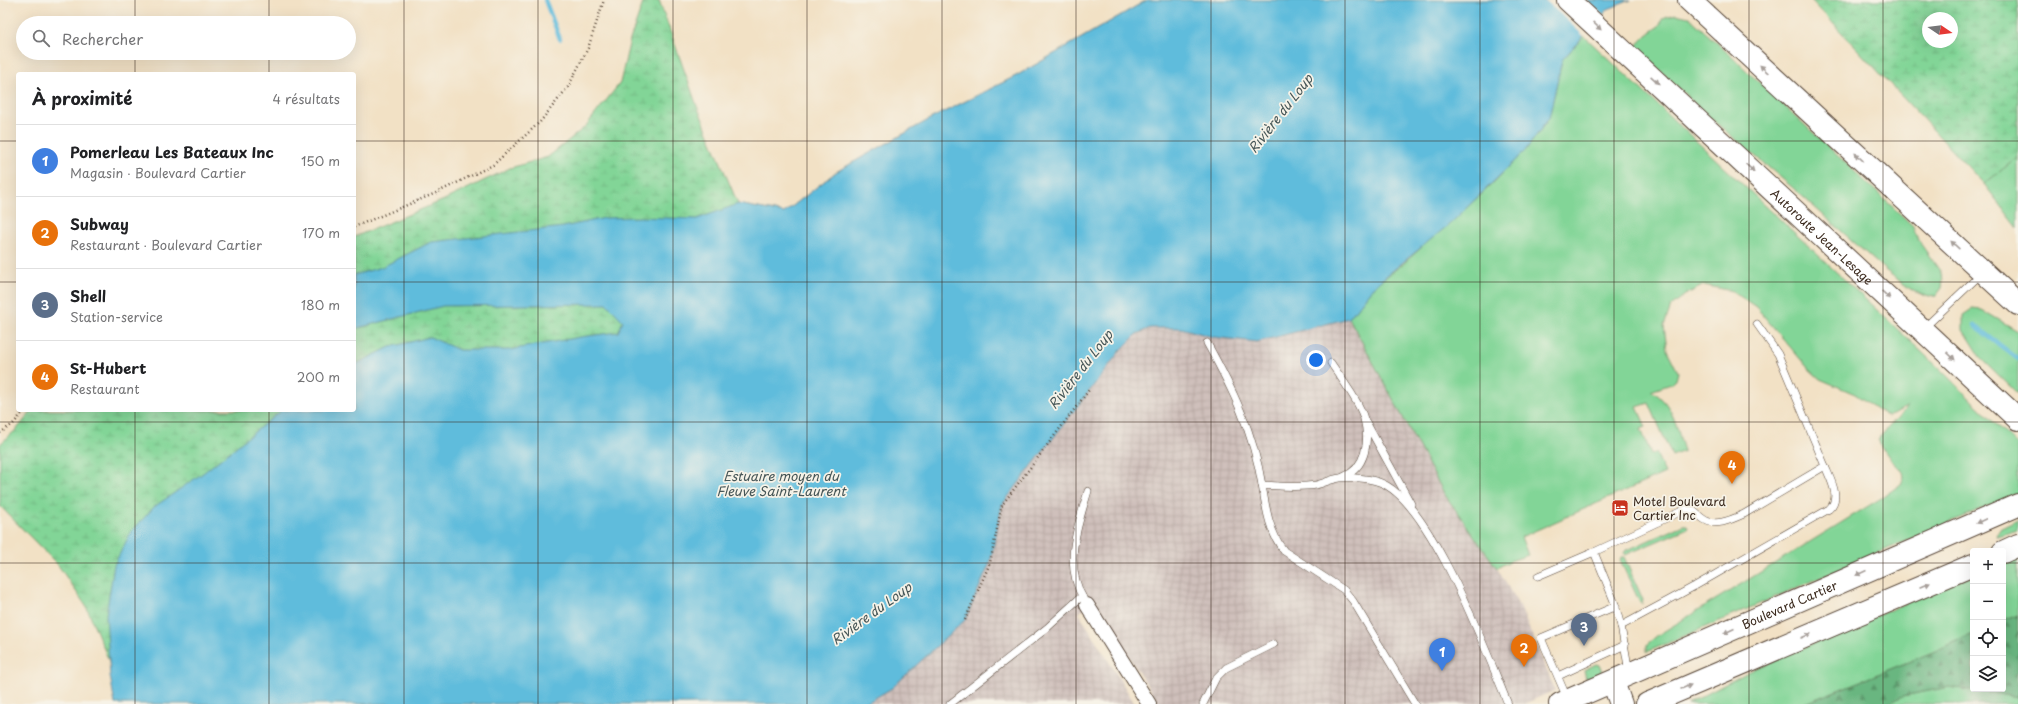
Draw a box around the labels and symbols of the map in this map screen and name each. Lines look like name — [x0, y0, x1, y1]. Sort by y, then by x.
north arrow — [1922, 12, 1958, 48]
one-way arrow — [1592, 22, 1602, 31]
one-way arrow — [1759, 64, 1769, 74]
water label: Rivière du Loup — [1243, 69, 1317, 156]
one-way arrow — [1649, 75, 1660, 84]
one-way arrow — [1854, 152, 1864, 162]
one-way arrow — [1745, 163, 1755, 173]
street label: Autoroute Jean-Lesage — [1767, 184, 1877, 289]
one-way arrow — [1950, 241, 1960, 250]
one-way arrow — [1881, 290, 1891, 299]
water label: Rivière du Loup — [1043, 325, 1117, 412]
your location — [1306, 350, 1326, 370]
one-way arrow — [1946, 351, 1956, 361]
pin: 4 — [1719, 451, 1745, 484]
water label: Estuaire moyen du Fleuve Saint-Laurent — [717, 466, 847, 500]
place label: Motel Boulevard Cartier Inc — [1633, 492, 1727, 524]
hotel icon: Motel Boulevard Cartier Inc — [1610, 498, 1630, 518]
one-way arrow — [1975, 518, 1986, 524]
one-way arrow — [1856, 570, 1867, 576]
street label: Boulevard Cartier — [1739, 575, 1840, 633]
water label: Rivière du Loup — [827, 577, 916, 649]
one-way arrow — [1920, 582, 1931, 588]
pin: 3 — [1571, 613, 1597, 646]
one-way arrow — [1723, 628, 1735, 634]
one-way arrow — [1800, 633, 1811, 639]
pin: 2 — [1511, 634, 1537, 667]
pin: 1 — [1429, 638, 1455, 671]
one-way arrow — [1681, 684, 1692, 690]

